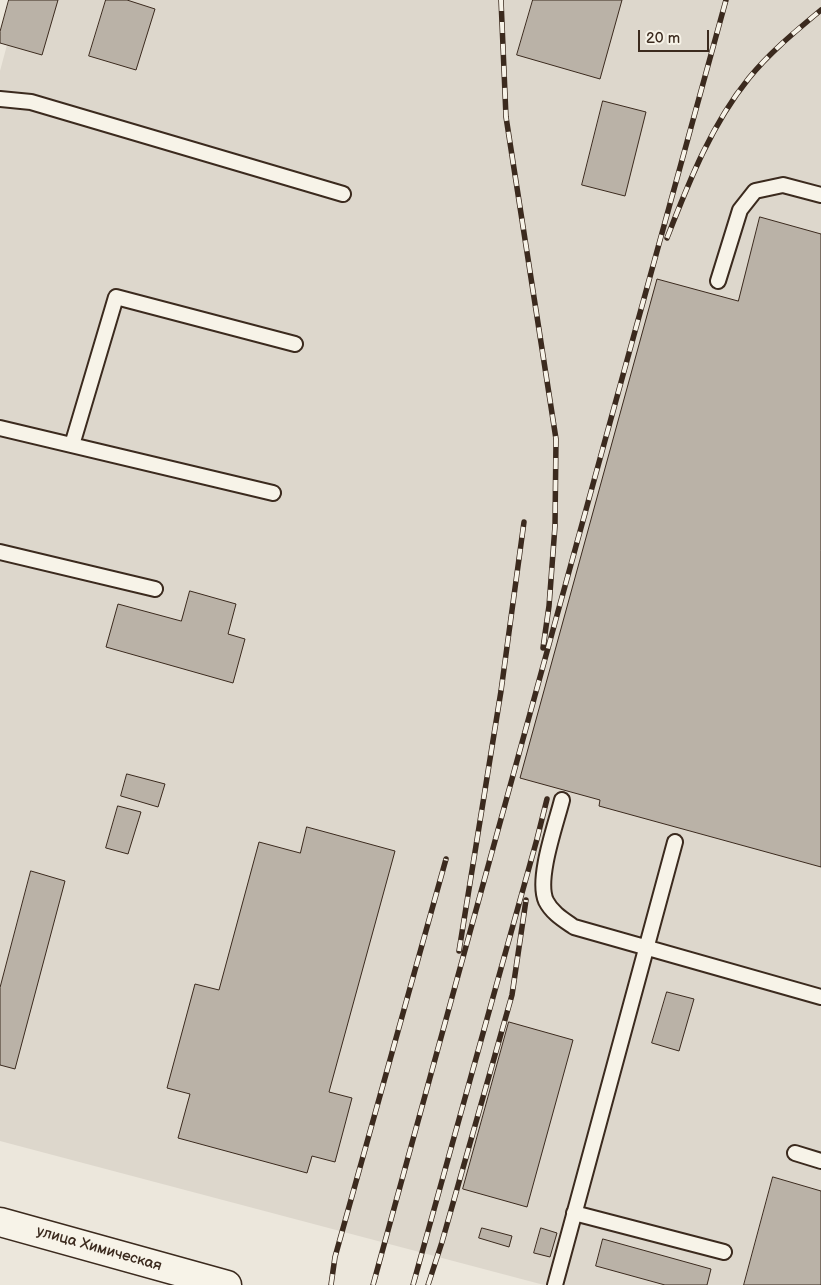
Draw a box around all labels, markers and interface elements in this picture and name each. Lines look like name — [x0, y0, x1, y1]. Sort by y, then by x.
scale bar — [641, 20, 712, 52]
text: 20 m — [646, 29, 680, 48]
street label: улица Химическая — [34, 1222, 164, 1276]

